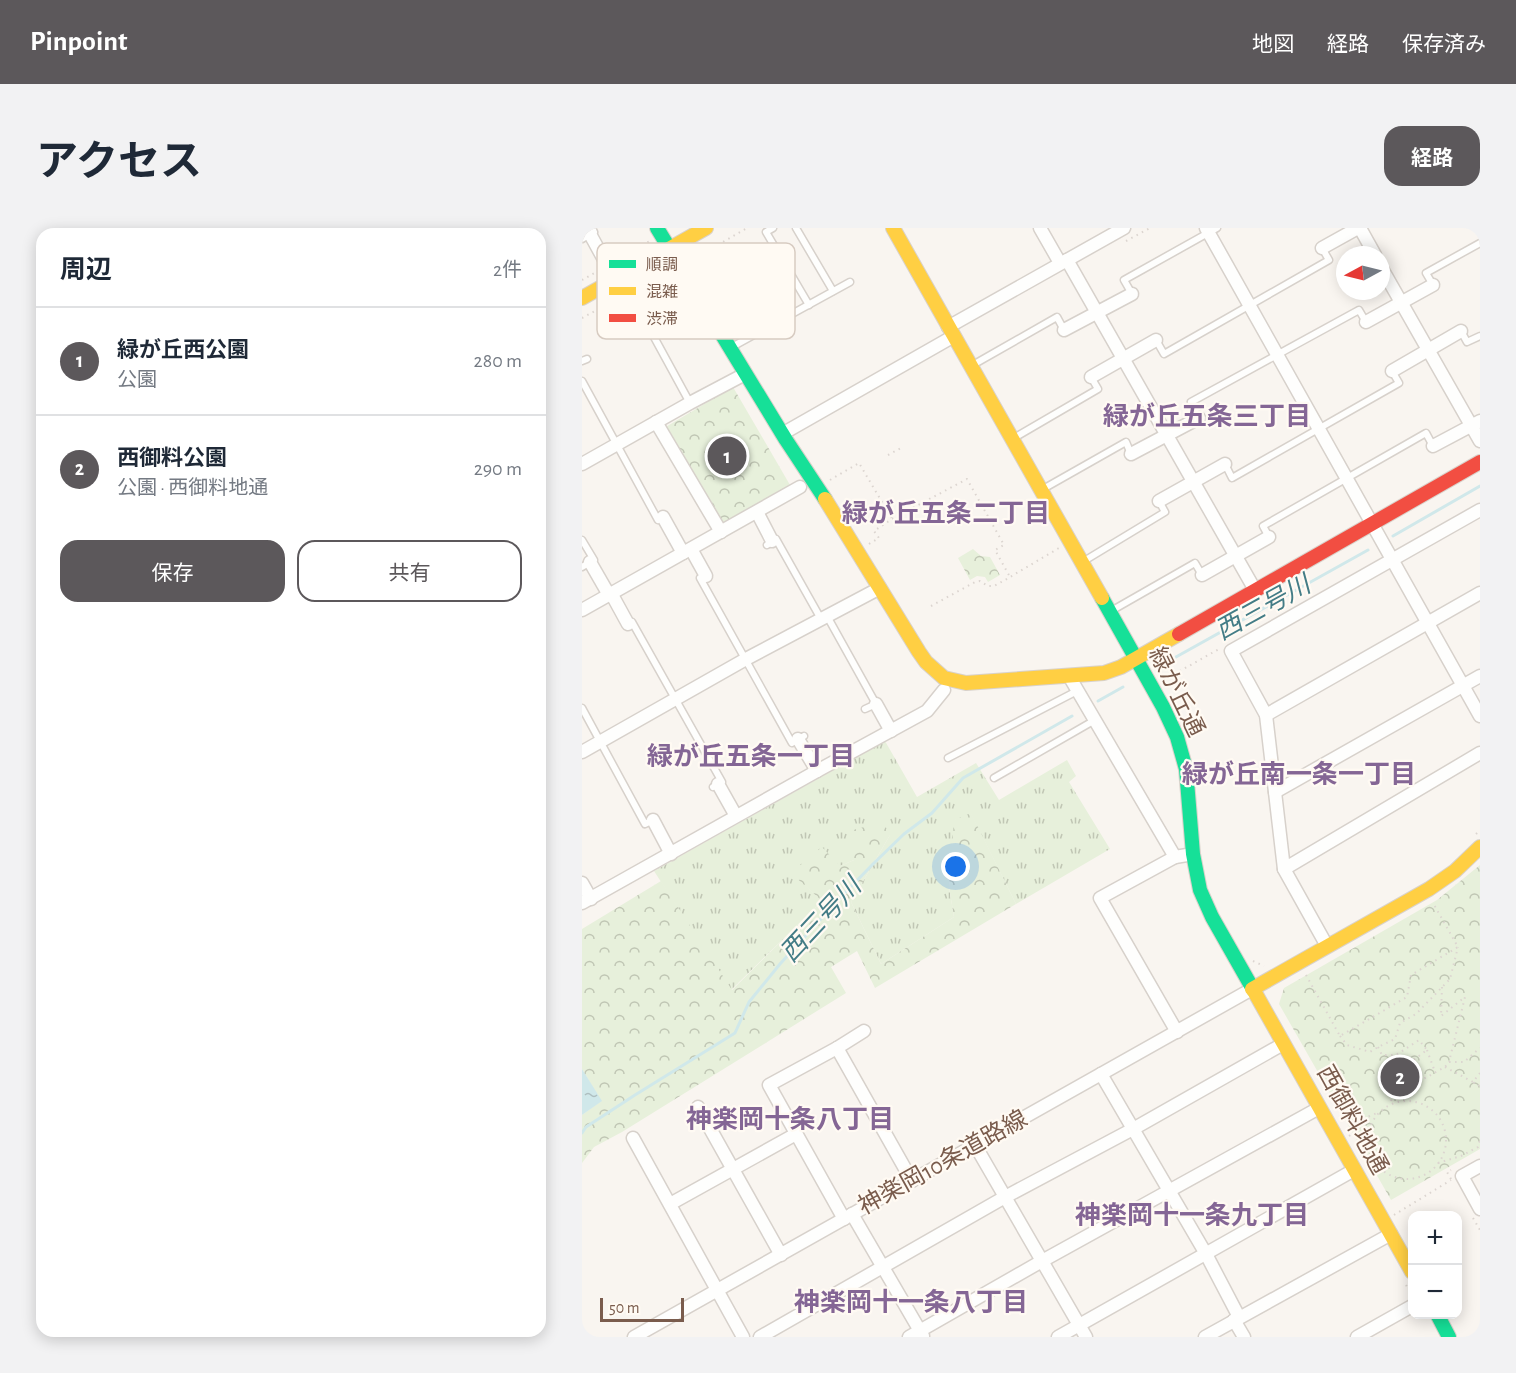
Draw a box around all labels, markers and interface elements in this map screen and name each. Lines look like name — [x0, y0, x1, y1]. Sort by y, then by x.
text: Pinpoint — [30, 28, 128, 56]
text: 地図 — [1252, 34, 1294, 55]
text: 経路 — [1327, 34, 1369, 55]
text: 保存済み — [1402, 34, 1486, 55]
button: 経路 — [1384, 126, 1480, 186]
text: アクセス — [36, 141, 202, 183]
legend — [597, 243, 795, 339]
north arrow — [1336, 246, 1390, 300]
text: 周辺 — [60, 257, 112, 283]
text: 順調 — [646, 257, 678, 273]
text: 2件 — [493, 260, 522, 280]
text: 混雑 — [646, 283, 678, 300]
text: 渋滞 — [646, 311, 678, 327]
text: 緑が丘西公園 — [117, 339, 249, 361]
text: 1 — [76, 351, 83, 371]
text: 280 m — [474, 351, 522, 371]
text: 公園 — [117, 370, 157, 390]
district label: 緑が丘五条三丁目 — [1103, 402, 1311, 430]
pin: 1 — [708, 434, 746, 478]
text: 西御料公園 — [117, 447, 227, 469]
text: 2 — [75, 459, 84, 479]
text: 290 m — [474, 459, 522, 479]
text: 公園 · 西御料地通 — [117, 478, 268, 498]
district label: 緑が丘五条二丁目 — [842, 499, 1050, 527]
button: 保存 — [60, 540, 285, 602]
button: 共有 — [297, 540, 522, 602]
water label: 西三号川 — [1211, 570, 1317, 645]
street label: 緑が丘通 — [1144, 643, 1210, 740]
district label: 緑が丘五条一丁目 — [647, 742, 855, 770]
district label: 緑が丘南一条一丁目 — [1182, 760, 1416, 788]
your location — [941, 852, 970, 881]
water label: 西三号川 — [776, 871, 868, 967]
pin: 2 — [1380, 1054, 1420, 1100]
street label: 西御料地通 — [1312, 1061, 1393, 1178]
district label: 神楽岡十条八丁目 — [686, 1105, 894, 1133]
street label: 神楽岡10条道路線 — [854, 1105, 1031, 1219]
district label: 神楽岡十一条九丁目 — [1075, 1201, 1309, 1229]
map controls — [1408, 1211, 1462, 1319]
button: + — [1408, 1211, 1462, 1265]
button: − — [1408, 1265, 1462, 1319]
district label: 神楽岡十一条八丁目 — [794, 1288, 1028, 1316]
scale bar — [600, 1295, 684, 1322]
text: 50 m — [609, 1300, 640, 1316]

